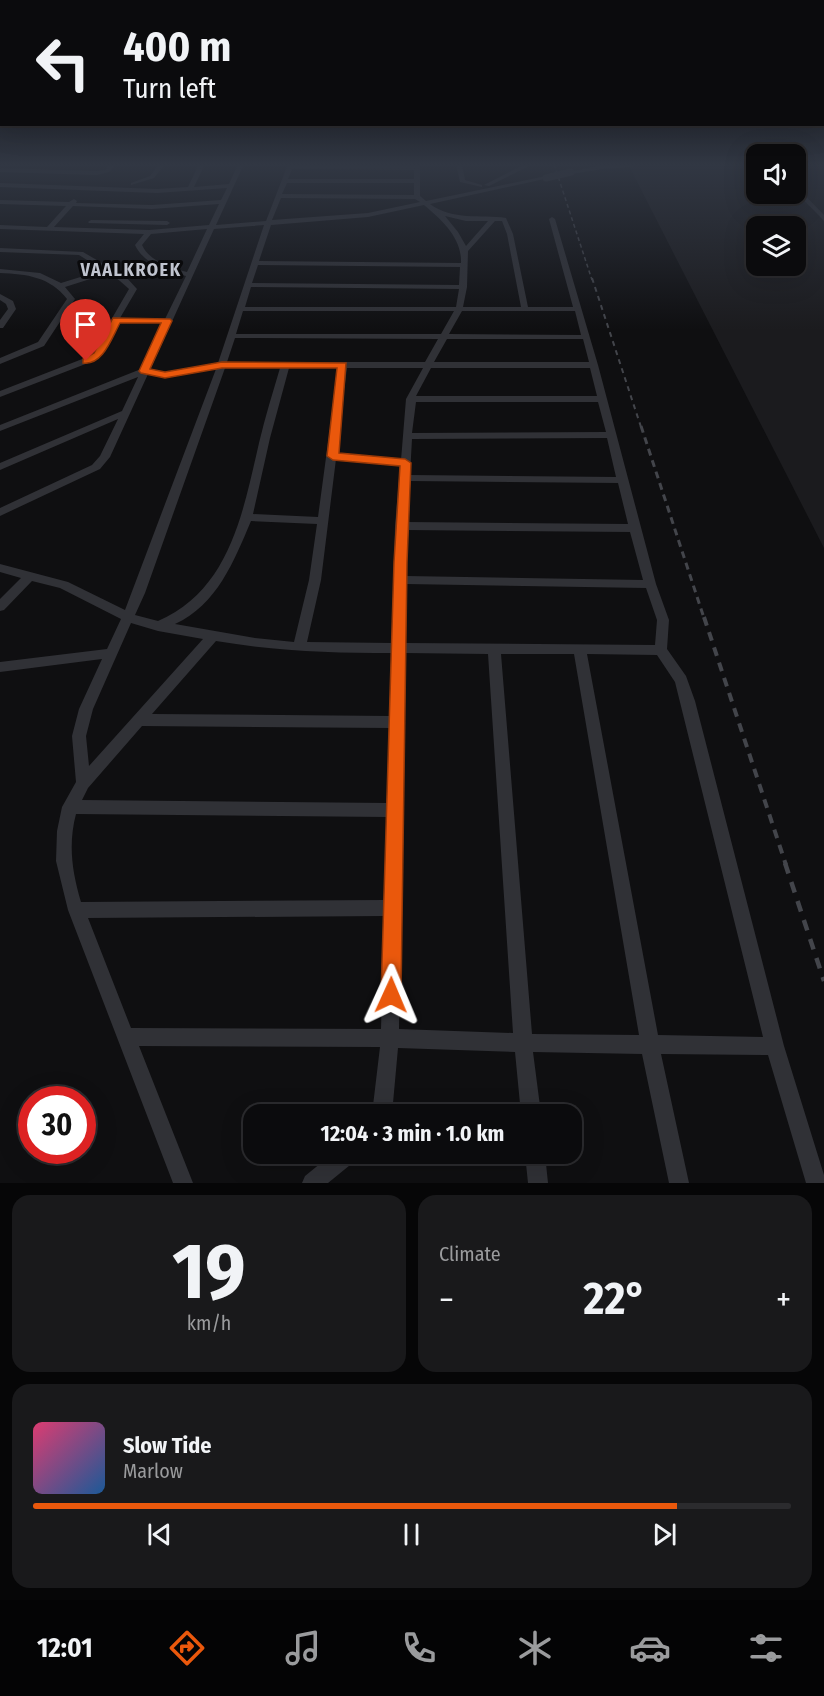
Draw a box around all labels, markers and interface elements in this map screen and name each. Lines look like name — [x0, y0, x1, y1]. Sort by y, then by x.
text: 400 m — [123, 22, 231, 72]
icon: left — [24, 24, 102, 102]
text: Turn left — [123, 73, 216, 105]
map controls — [746, 144, 806, 276]
button: sound — [746, 144, 806, 204]
button: layers — [746, 216, 806, 276]
district label: VAALKROEK — [79, 259, 182, 281]
pin — [60, 299, 111, 361]
icon: arrive — [69, 308, 102, 341]
position arrow — [359, 963, 423, 1027]
speed limit sign: 30 — [18, 1086, 96, 1164]
text: 12:04 · 3 min · 1.0 km — [321, 1120, 504, 1147]
text: 19 — [172, 1225, 246, 1319]
text: Climate — [439, 1242, 501, 1266]
text: 22° — [584, 1272, 646, 1326]
text: − — [439, 1280, 454, 1320]
text: + — [776, 1280, 791, 1320]
text: km/h — [187, 1311, 231, 1335]
text: Slow Tide — [123, 1432, 211, 1459]
text: Marlow — [123, 1459, 183, 1483]
icon: previous — [143, 1518, 176, 1551]
icon: pause — [395, 1518, 428, 1551]
icon: next — [648, 1518, 681, 1551]
icon: directions — [166, 1627, 208, 1669]
icon: music — [282, 1627, 324, 1669]
icon: phone — [398, 1627, 440, 1669]
icon: climate — [514, 1627, 556, 1669]
icon: car — [629, 1627, 671, 1669]
icon: filters — [745, 1627, 787, 1669]
text: 12:01 — [37, 1632, 93, 1664]

